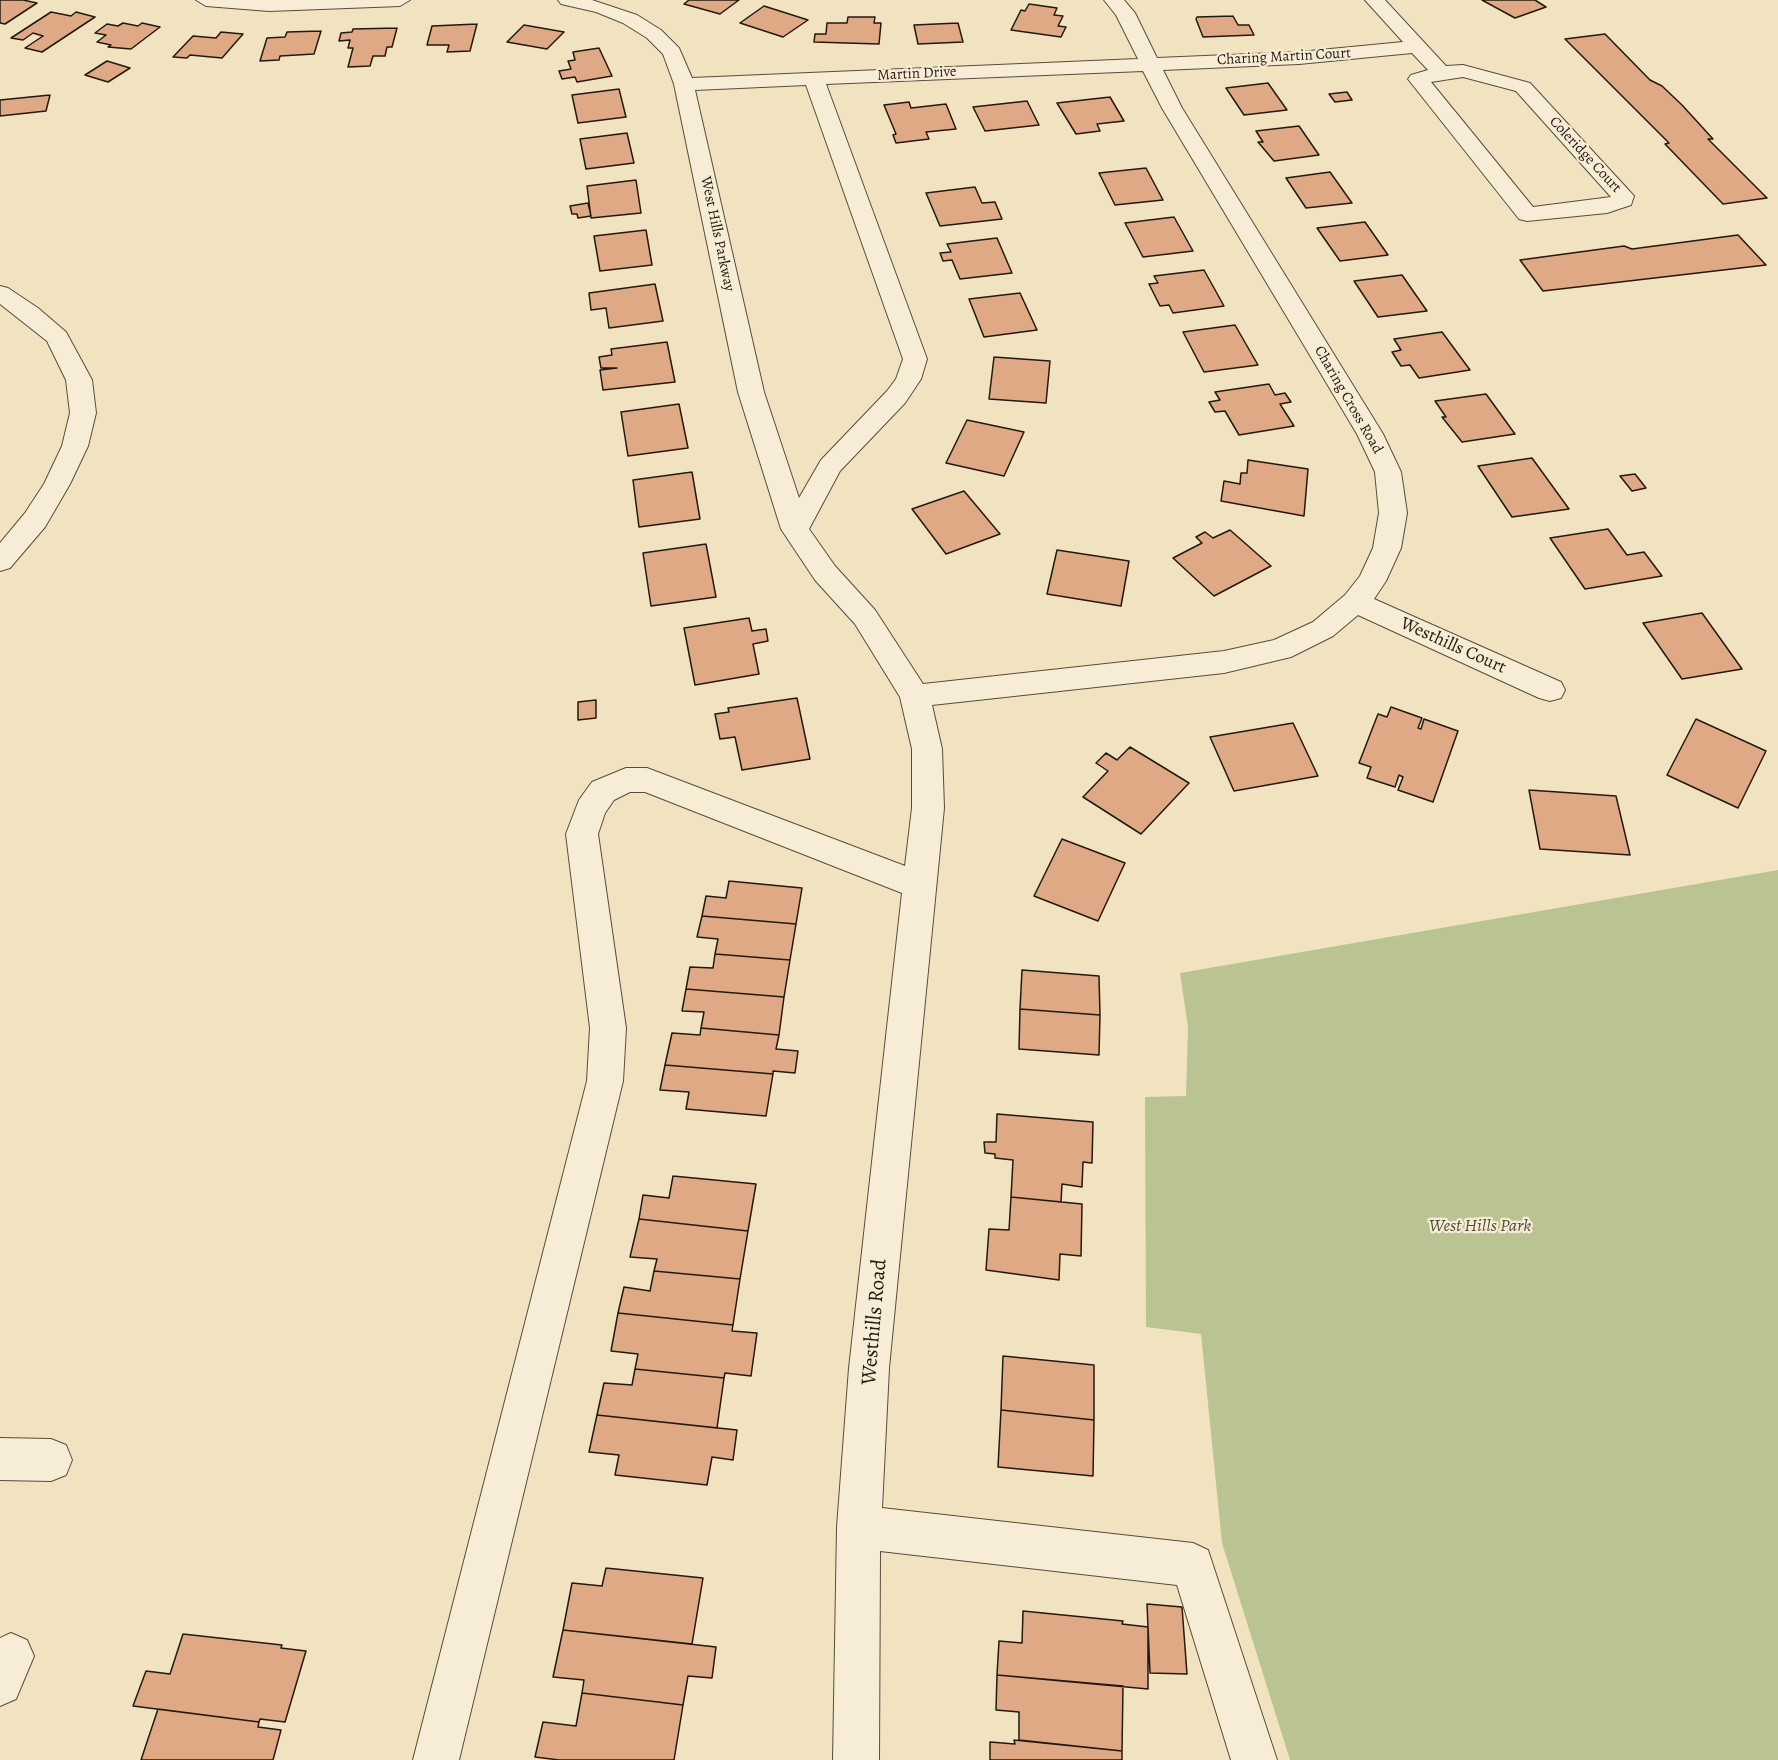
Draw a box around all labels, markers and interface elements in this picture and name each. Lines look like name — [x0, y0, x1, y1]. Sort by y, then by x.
street label: Charing Martin Court — [1217, 45, 1351, 69]
street label: Martin Drive — [877, 63, 957, 85]
street label: Coleridge Court — [1545, 113, 1625, 197]
street label: West Hills Parkway — [696, 175, 738, 293]
street label: Charing Cross Road — [1310, 343, 1386, 457]
street label: Westhills Court — [1397, 613, 1509, 679]
park label: West Hills Park — [1429, 1216, 1531, 1238]
street label: Westhills Road — [857, 1258, 893, 1386]

